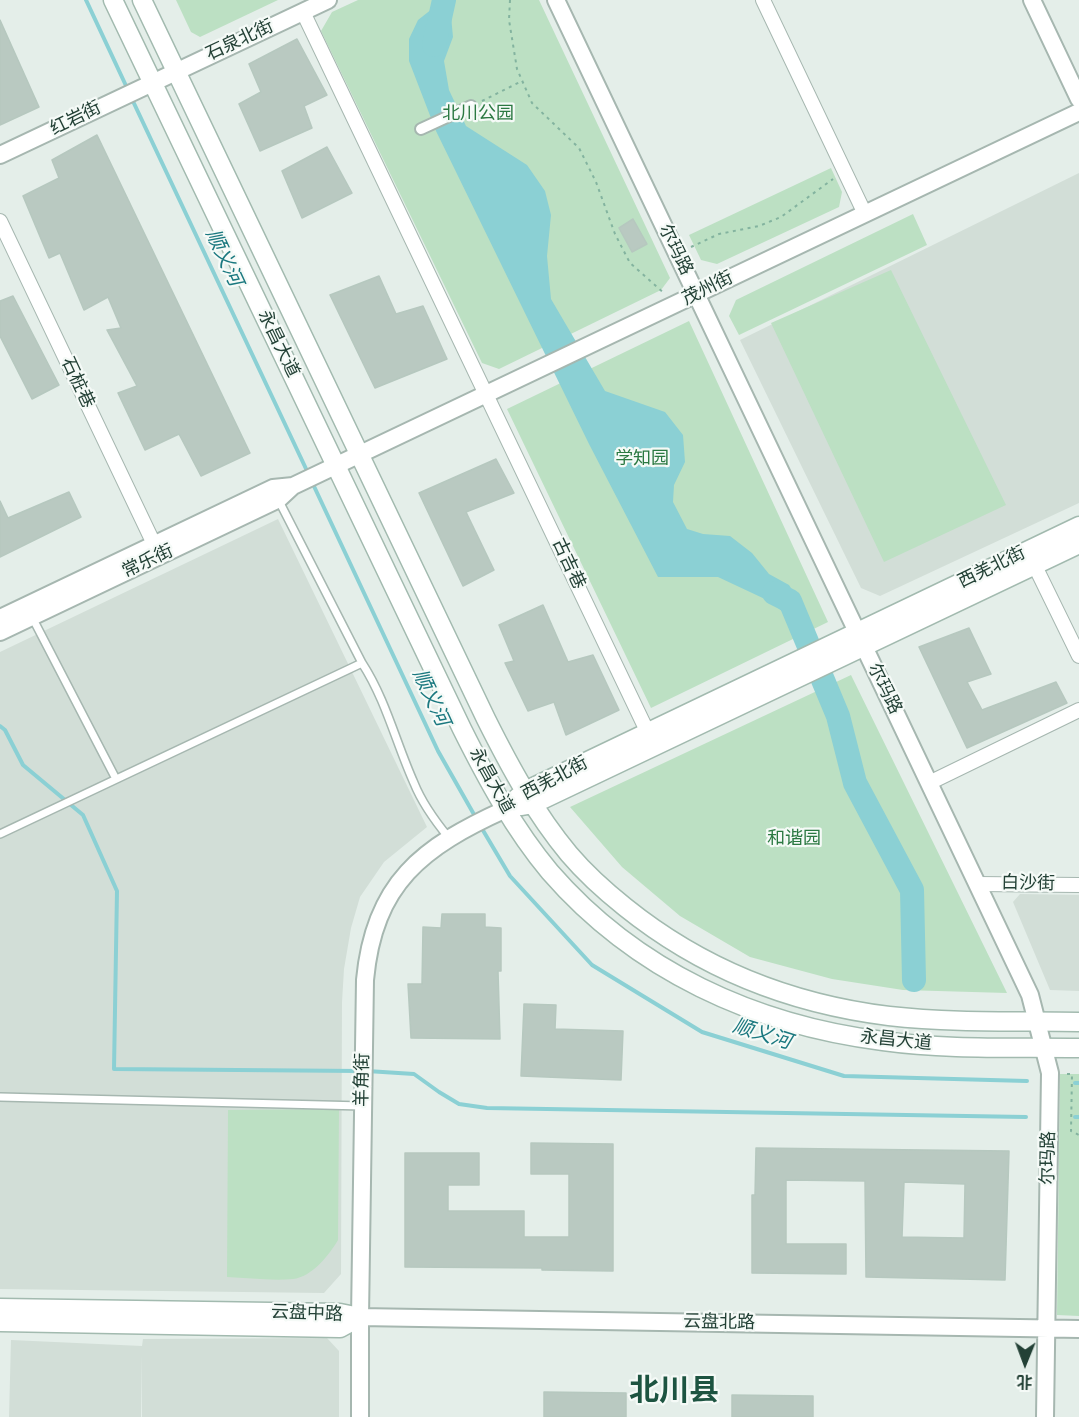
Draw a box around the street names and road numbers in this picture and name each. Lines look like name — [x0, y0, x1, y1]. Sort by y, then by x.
street label: 石泉北街 — [203, 16, 277, 66]
street label: 红岩街 — [47, 97, 105, 141]
street label: 尔玛路 — [653, 221, 697, 279]
street label: 茂州街 — [679, 267, 737, 311]
street label: 永昌大道 — [253, 307, 303, 381]
street label: 石桩巷 — [56, 354, 98, 412]
street label: 古吉巷 — [547, 535, 589, 593]
street label: 常乐街 — [119, 541, 177, 583]
street label: 西羌北街 — [955, 543, 1029, 593]
street label: 尔玛路 — [862, 660, 906, 718]
street label: 永昌大道 — [464, 744, 518, 818]
street label: 西羌北街 — [518, 753, 592, 805]
street label: 白沙街 — [1001, 873, 1055, 895]
street label: 永昌大道 — [859, 1026, 933, 1056]
street label: 羊角街 — [352, 1053, 374, 1107]
street label: 尔玛路 — [1038, 1131, 1060, 1185]
street label: 云盘中路 — [271, 1302, 343, 1326]
street label: 云盘北路 — [683, 1312, 755, 1334]

